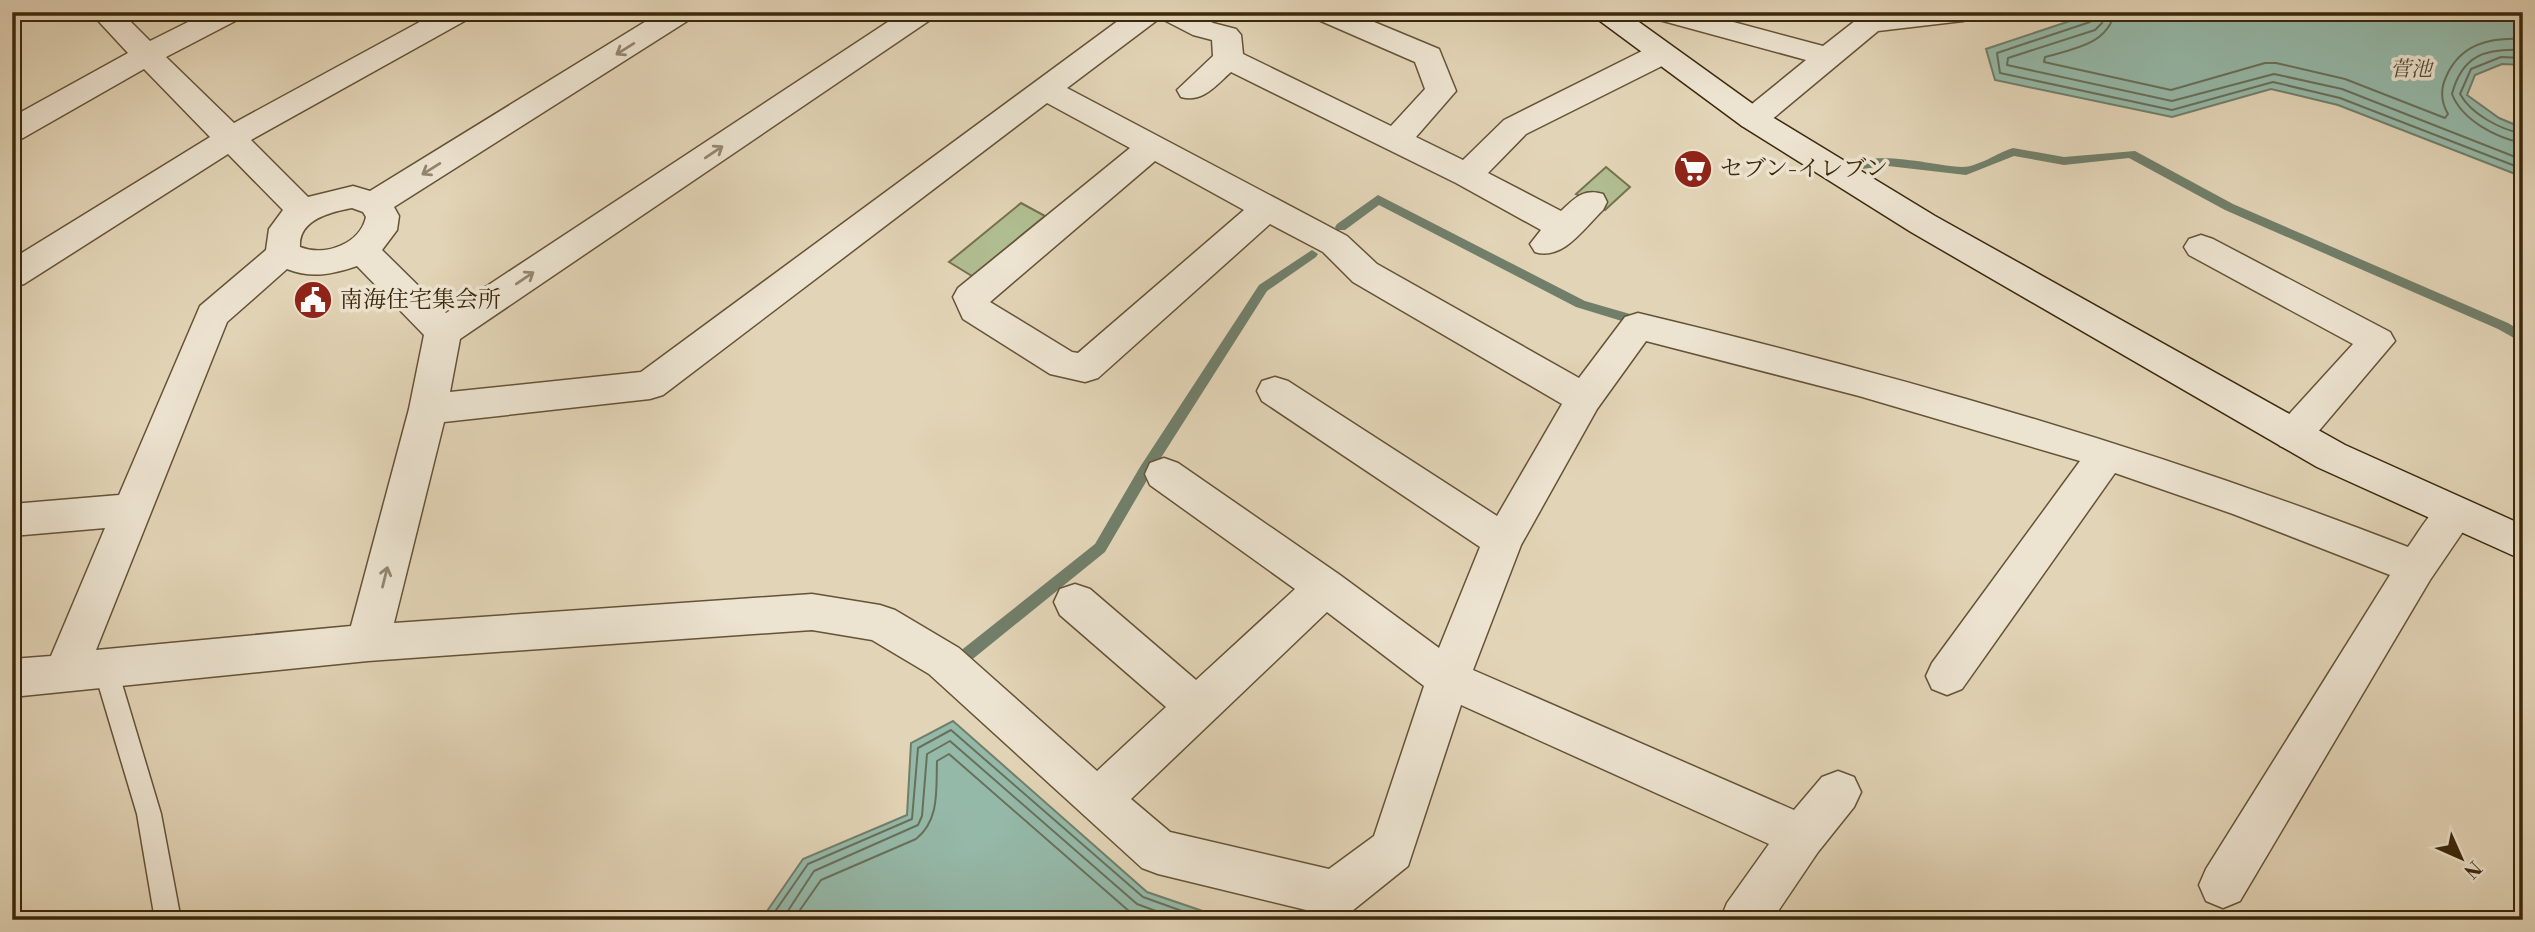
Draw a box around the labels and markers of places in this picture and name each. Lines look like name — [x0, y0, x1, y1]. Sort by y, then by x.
supermarket icon: セブン-イレブン — [1672, 148, 1714, 190]
place label: セブン-イレブン — [1720, 155, 1888, 183]
public building icon: 南海住宅集会所 — [292, 279, 334, 321]
place label: 南海住宅集会所 — [340, 286, 501, 314]

